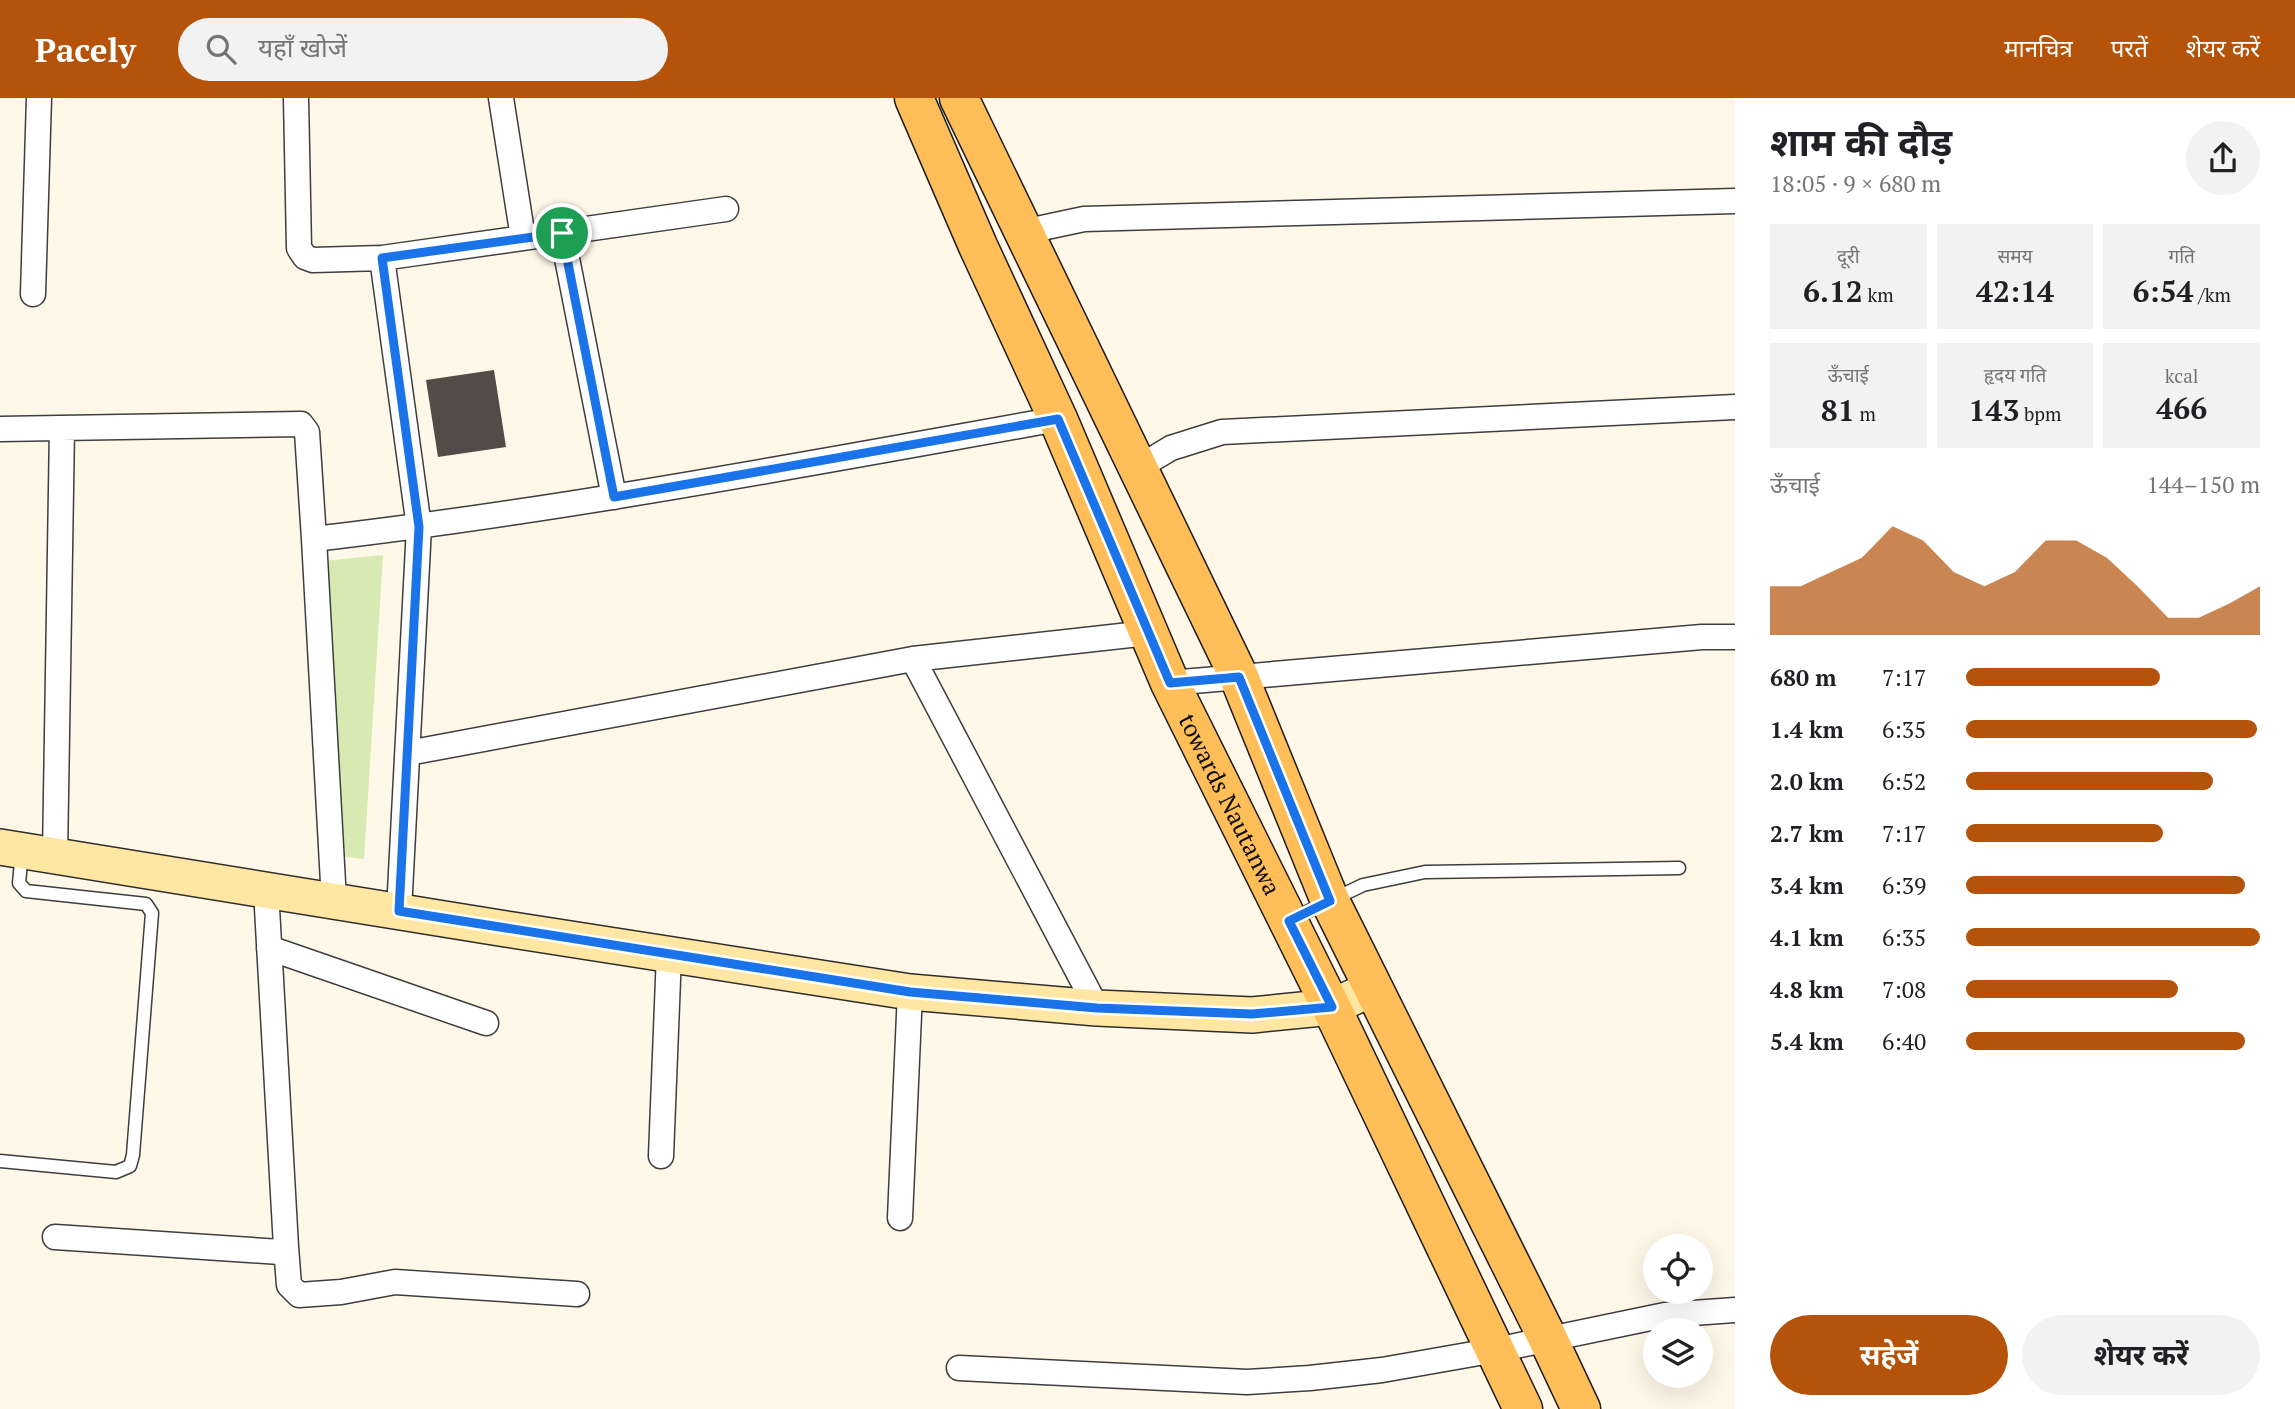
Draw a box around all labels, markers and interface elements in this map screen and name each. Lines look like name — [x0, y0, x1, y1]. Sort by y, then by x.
search box — [178, 18, 668, 81]
text: Pacely — [35, 28, 136, 71]
icon: search — [202, 30, 240, 68]
text: यहाँ खोजें — [258, 30, 347, 64]
text: मानचित्र — [2004, 32, 2073, 64]
text: परतें — [2111, 32, 2148, 64]
text: शेयर करें — [2186, 32, 2260, 64]
text: शाम की दौड़ — [1770, 117, 1952, 167]
button: share — [2186, 121, 2260, 195]
text: 18:05 · 9 × 680 m — [1770, 168, 1941, 199]
pin — [532, 203, 592, 263]
icon: arrive — [543, 214, 581, 252]
text: दूरी — [1837, 243, 1860, 268]
text: समय — [1997, 243, 2033, 268]
text: गति — [2168, 243, 2195, 268]
text: 6.12 — [1803, 271, 1863, 311]
text: 42:14 — [1976, 271, 2054, 311]
text: 6:54 — [2132, 271, 2194, 311]
text: km — [1863, 282, 1894, 307]
text: /km — [2194, 282, 2231, 307]
text: ऊँचाई — [1828, 362, 1869, 387]
text: हृदय गति — [1984, 362, 2046, 387]
text: kcal — [2165, 363, 2199, 388]
text: 466 — [2156, 388, 2207, 428]
text: 81 — [1821, 390, 1855, 430]
text: 143 — [1969, 390, 2019, 430]
text: m — [1855, 401, 1876, 426]
text: bpm — [2019, 401, 2061, 426]
text: ऊँचाई — [1770, 469, 1820, 500]
text: 144–150 m — [2147, 469, 2260, 500]
text: 680 m — [1770, 662, 1836, 693]
text: 7:17 — [1882, 662, 1926, 693]
street label: towards Nautanwa — [1172, 708, 1289, 900]
text: 1.4 km — [1770, 714, 1844, 745]
text: 6:35 — [1882, 714, 1926, 745]
text: 2.0 km — [1770, 766, 1844, 797]
text: 6:52 — [1882, 766, 1926, 797]
text: 2.7 km — [1770, 818, 1844, 849]
text: 7:17 — [1882, 818, 1926, 849]
text: 3.4 km — [1770, 870, 1844, 901]
text: 6:39 — [1882, 870, 1926, 901]
text: 4.1 km — [1770, 922, 1844, 953]
text: 6:35 — [1882, 922, 1926, 953]
text: 4.8 km — [1770, 974, 1844, 1005]
text: 7:08 — [1882, 974, 1926, 1005]
text: 5.4 km — [1770, 1026, 1844, 1057]
text: 6:40 — [1882, 1026, 1926, 1057]
map controls — [1643, 1234, 1713, 1388]
button: locate — [1643, 1234, 1713, 1304]
button: सहेजें — [1770, 1315, 2008, 1395]
button: शेयर करें — [2022, 1315, 2260, 1395]
button: layers — [1643, 1318, 1713, 1388]

